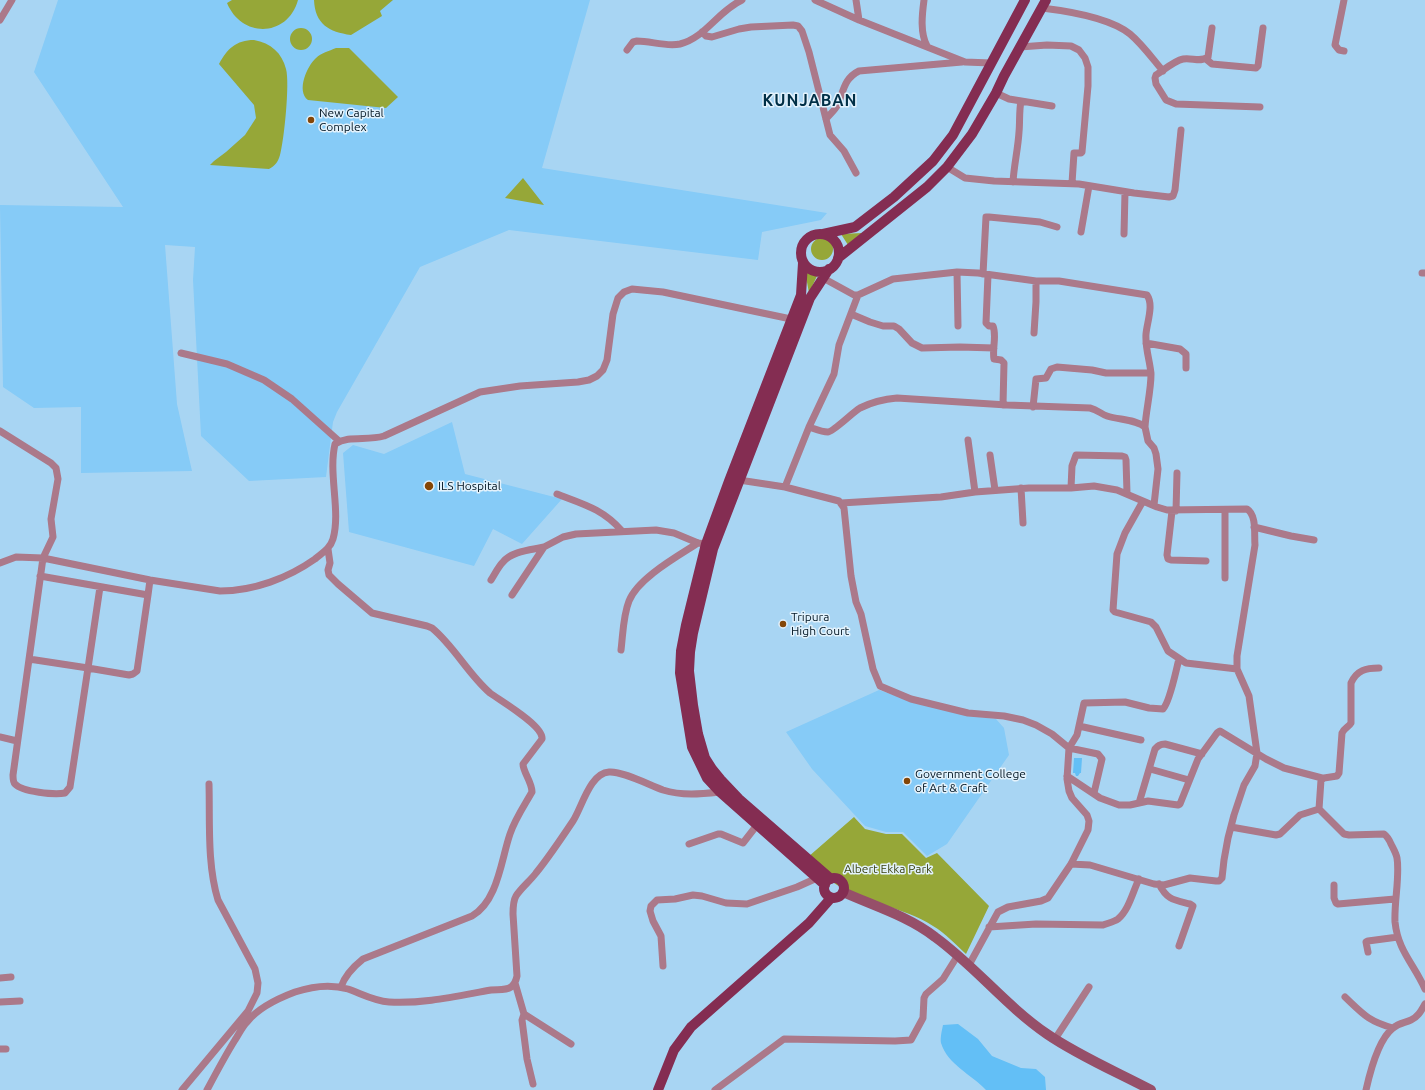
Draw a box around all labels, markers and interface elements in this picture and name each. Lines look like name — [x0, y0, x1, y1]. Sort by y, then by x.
district label: KUNJABAN — [763, 91, 857, 111]
place label: New Capital Complex — [319, 106, 384, 134]
marker: New Capital Complex — [306, 115, 316, 125]
place label: ILS Hospital — [438, 479, 501, 493]
marker: ILS Hospital — [423, 480, 435, 492]
place label: Tripura High Court — [791, 610, 849, 638]
marker: Tripura High Court — [778, 619, 788, 629]
place label: Government College of Art & Craft — [915, 767, 1026, 795]
marker: Government College of Art & Craft — [902, 776, 912, 786]
park label: Albert Ekka Park — [844, 862, 932, 876]

